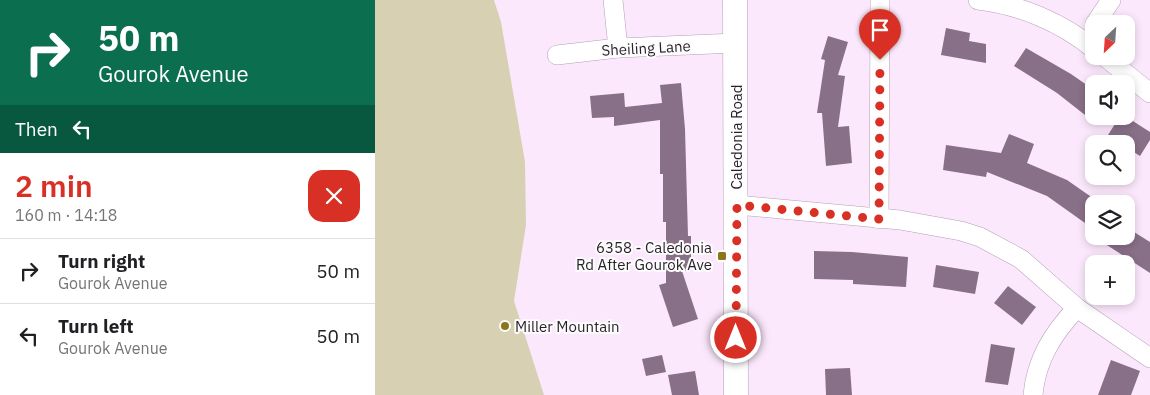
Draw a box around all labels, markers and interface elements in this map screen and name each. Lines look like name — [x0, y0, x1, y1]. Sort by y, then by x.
pin — [859, 9, 901, 60]
text: 50 m — [98, 15, 180, 61]
north arrow — [1085, 15, 1135, 65]
map controls — [1085, 15, 1135, 305]
icon: arrive — [866, 16, 894, 44]
icon: right — [15, 20, 80, 85]
street label: Sheiling Lane — [601, 36, 691, 60]
text: Gourok Avenue — [98, 59, 249, 88]
button: sound — [1085, 75, 1135, 125]
street label: Caledonia Road — [727, 84, 746, 190]
icon: left — [68, 115, 96, 143]
text: Then — [15, 117, 58, 141]
button: search — [1085, 135, 1135, 185]
text: 2 min — [15, 166, 93, 205]
button: close — [308, 170, 360, 222]
button: layers — [1085, 195, 1135, 245]
text: 160 m · 14:18 — [15, 205, 117, 225]
place label: 6358 - Caledonia Rd After Gourok Ave — [576, 238, 712, 274]
text: Turn right — [58, 249, 145, 273]
marker: 6358 - Caledonia Rd After Gourok Ave — [716, 250, 728, 262]
button: + — [1085, 255, 1135, 305]
icon: right — [15, 257, 43, 285]
text: 50 m — [316, 259, 360, 283]
text: Gourok Avenue — [58, 273, 168, 293]
position arrow — [709, 311, 761, 363]
text: Turn left — [58, 314, 134, 338]
place label: Miller Mountain — [515, 317, 619, 336]
marker: Miller Mountain — [499, 320, 511, 332]
icon: left — [15, 322, 43, 350]
text: 50 m — [316, 324, 360, 348]
text: Gourok Avenue — [58, 338, 168, 358]

